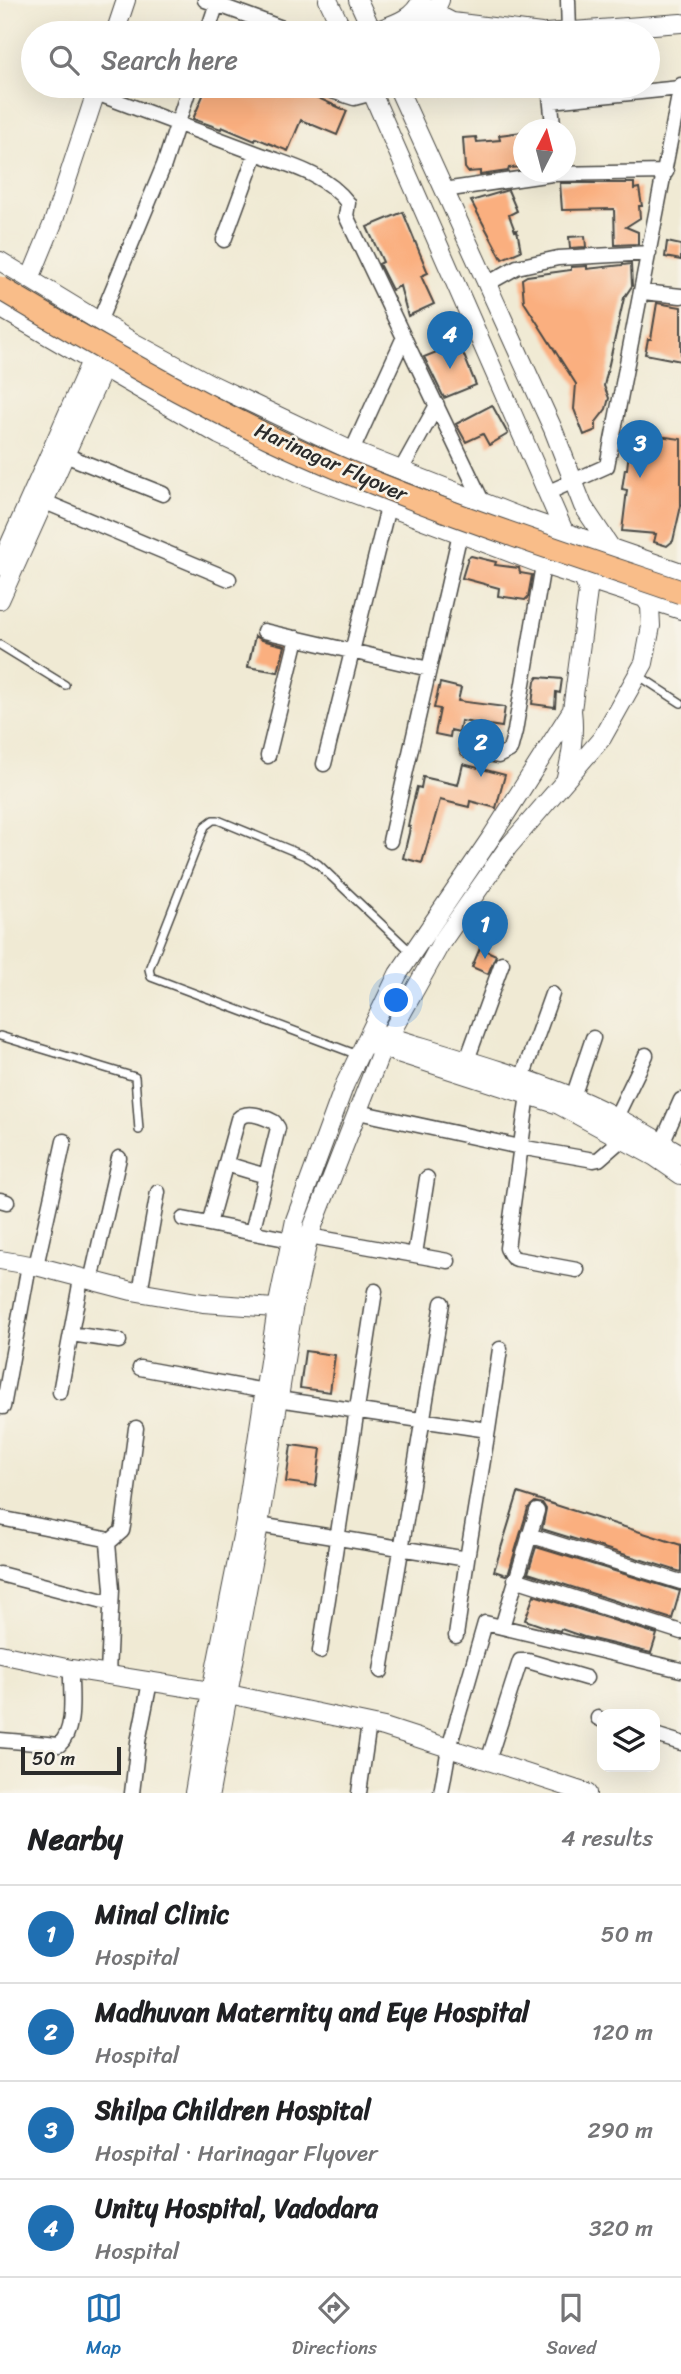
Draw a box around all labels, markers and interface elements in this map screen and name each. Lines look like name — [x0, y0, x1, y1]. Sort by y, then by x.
search box — [21, 21, 660, 98]
text: Search here — [101, 37, 238, 83]
icon: search — [45, 41, 83, 79]
north arrow — [513, 119, 576, 182]
pin: 4 — [427, 311, 473, 369]
street label: Harinagar Flyover — [248, 411, 415, 513]
pin: 3 — [617, 420, 663, 478]
pin: 2 — [458, 719, 504, 777]
pin: 1 — [462, 901, 508, 959]
your location — [379, 983, 413, 1017]
map controls — [597, 1709, 660, 1772]
button: layers — [597, 1709, 660, 1772]
text: 50 m — [32, 1742, 75, 1775]
scale bar — [21, 1744, 121, 1776]
text: Nearby — [28, 1812, 123, 1866]
text: 4 results — [561, 1818, 653, 1859]
text: Minal Clinic — [95, 1891, 230, 1937]
text: 1 — [46, 1914, 56, 1955]
text: 50 m — [601, 1914, 653, 1955]
text: Hospital — [95, 1937, 179, 1978]
text: Madhuvan Maternity and Eye Hospital — [95, 1989, 529, 2035]
text: 2 — [44, 2012, 58, 2053]
text: 120 m — [592, 2012, 653, 2053]
text: Hospital — [95, 2035, 179, 2076]
text: Shilpa Children Hospital — [95, 2087, 371, 2133]
text: 3 — [45, 2110, 57, 2151]
text: 290 m — [587, 2110, 653, 2151]
text: Hospital · Harinagar Flyover — [95, 2133, 377, 2174]
text: Unity Hospital, Vadodara — [95, 2185, 378, 2231]
text: 4 — [44, 2208, 58, 2249]
text: 320 m — [589, 2208, 653, 2249]
text: Hospital — [95, 2231, 179, 2272]
tab: Map — [85, 2289, 123, 2364]
tab: Directions — [292, 2289, 377, 2364]
tab: Saved — [546, 2289, 596, 2364]

